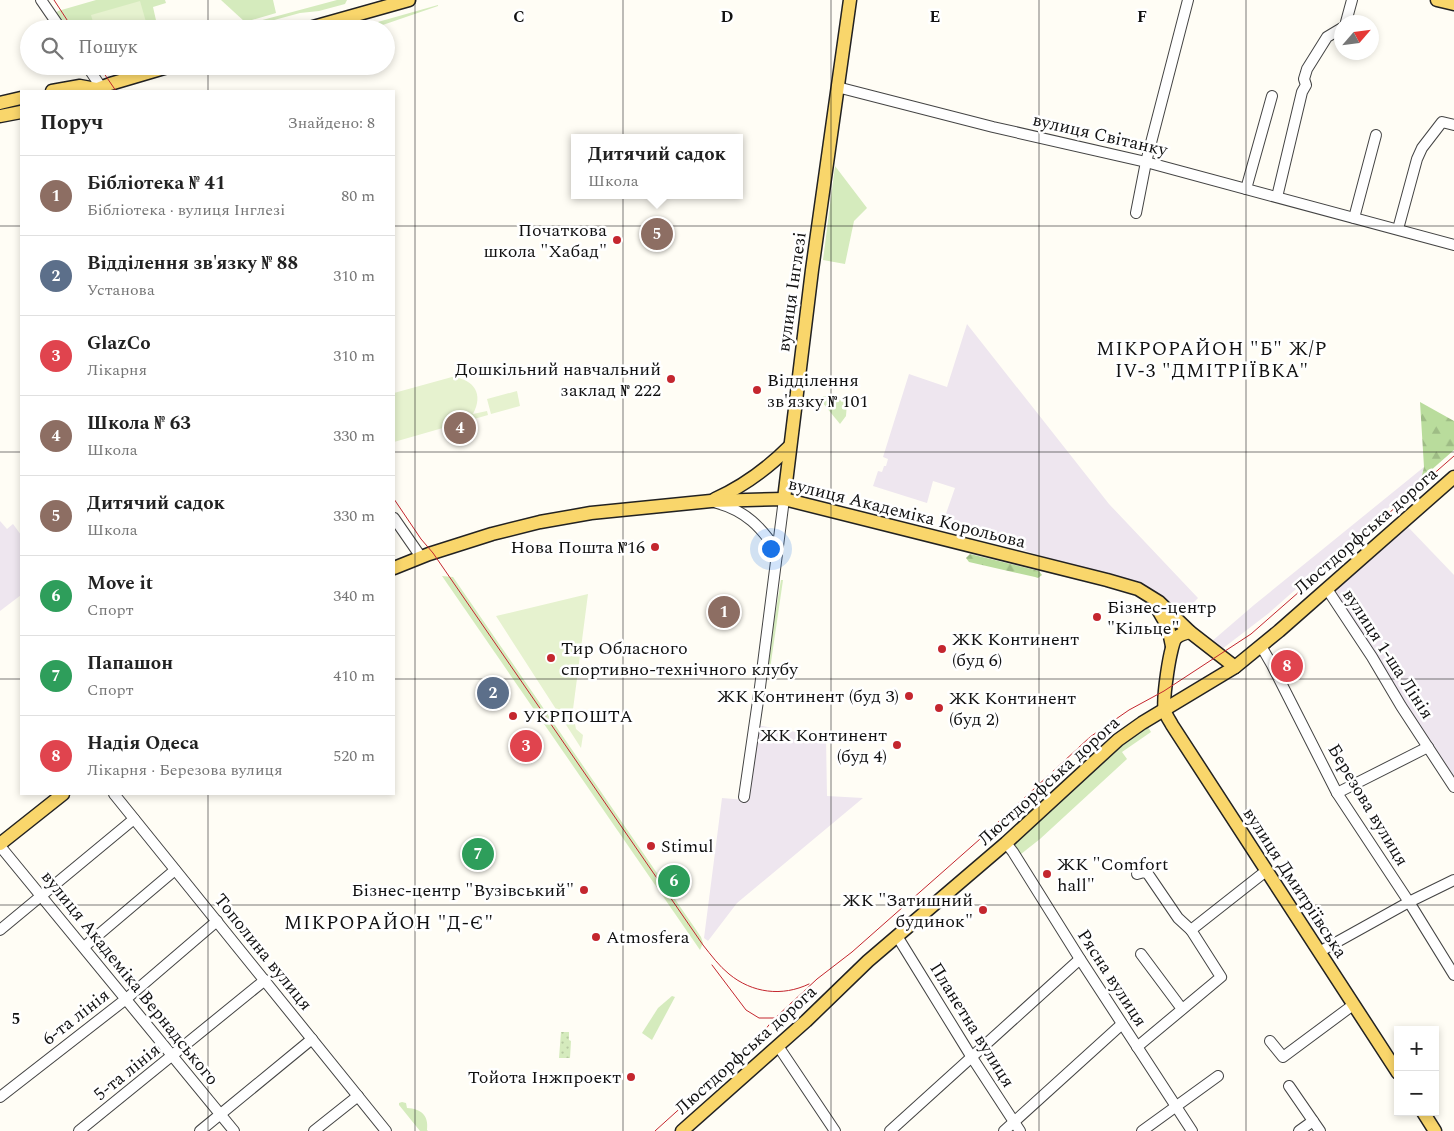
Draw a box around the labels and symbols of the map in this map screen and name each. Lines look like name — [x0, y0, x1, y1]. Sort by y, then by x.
text: C — [513, 5, 525, 29]
text: D — [721, 5, 734, 29]
text: E — [930, 5, 940, 29]
text: F — [1137, 5, 1147, 29]
north arrow — [1334, 15, 1379, 60]
street label: вулиця Світанку — [1030, 106, 1171, 164]
pin: 5 — [641, 215, 673, 253]
place label: Початкова школа "Хабад" — [484, 217, 607, 265]
street label: вулиця Інглезі — [770, 230, 814, 354]
marker: Початкова школа "Хабад" — [611, 234, 623, 246]
district label: МІКРОРАЙОН "Б" Ж/Р IV-3 "ДМІТРІЇВКА" — [1096, 335, 1328, 386]
place label: Дошкільний навчальний заклад № 222 — [455, 356, 661, 404]
place label: Відділення зв'язку № 101 — [767, 367, 869, 415]
marker: Дошкільний навчальний заклад № 222 — [665, 373, 677, 385]
marker: Відділення зв'язку № 101 — [751, 384, 763, 396]
pin: 4 — [444, 409, 476, 447]
street label: Люстдорфська дорога — [1288, 461, 1444, 601]
street label: вулиця Академіка Корольова — [785, 470, 1029, 556]
place label: Нова Пошта №16 — [511, 534, 645, 561]
your location — [758, 536, 784, 562]
marker: Нова Пошта №16 — [649, 541, 661, 553]
street label: вулиця 1-ша Лінія — [1336, 583, 1440, 725]
pin: 1 — [708, 593, 740, 631]
place label: Бізнес-центр "Кільце" — [1107, 594, 1216, 642]
marker: Бізнес-центр "Кільце" — [1091, 611, 1103, 623]
place label: ЖК Континент (буд 6) — [952, 626, 1079, 674]
place label: Тир Обласного спортивно-технічного клубу — [561, 635, 799, 683]
marker: ЖК Континент (буд 6) — [936, 643, 948, 655]
pin: 8 — [1271, 647, 1303, 685]
marker: Тир Обласного спортивно-технічного клубу — [545, 652, 557, 664]
pin: 2 — [477, 674, 509, 712]
place label: ЖК Континент (буд 3) — [717, 683, 899, 710]
place label: ЖК Континент (буд 2) — [949, 685, 1076, 733]
marker: ЖК Континент (буд 3) — [903, 690, 915, 702]
marker: ЖК Континент (буд 2) — [933, 702, 945, 714]
place label: УКРПОШТА — [523, 703, 633, 730]
marker: УКРПОШТА — [507, 710, 519, 722]
street label: Люстдорфська дорога — [972, 710, 1126, 852]
place label: ЖК Континент (буд 4) — [760, 722, 887, 770]
pin: 3 — [510, 727, 542, 765]
marker: ЖК Континент (буд 4) — [891, 739, 903, 751]
street label: Березова вулиця — [1321, 739, 1415, 871]
street label: вулиця Дмитріївська — [1236, 802, 1354, 964]
place label: Stimul — [661, 833, 714, 860]
pin: 7 — [462, 835, 494, 873]
marker: Stimul — [645, 840, 657, 852]
place label: ЖК "Comfort hall" — [1057, 851, 1168, 899]
pin: 6 — [658, 862, 690, 900]
street label: вулиця Академіка Вернадського — [35, 865, 225, 1091]
marker: ЖК "Comfort hall" — [1041, 868, 1053, 880]
place label: Бізнес-центр "Вузівський" — [352, 877, 574, 904]
marker: Бізнес-центр "Вузівський" — [578, 884, 590, 896]
place label: ЖК "Затишний будинок" — [843, 887, 973, 935]
street label: Тополина вулиця — [207, 888, 319, 1016]
marker: ЖК "Затишний будинок" — [977, 904, 989, 916]
district label: МІКРОРАЙОН "Д-Є" — [284, 909, 494, 938]
place label: Atmosfera — [606, 924, 690, 951]
street label: Рясна вулиця — [1070, 924, 1154, 1032]
marker: Atmosfera — [590, 931, 602, 943]
street label: Планетна вулиця — [923, 957, 1021, 1093]
street label: Люстдорфська дорога — [669, 979, 823, 1121]
street label: 6-та лінія — [37, 982, 115, 1052]
text: 5 — [12, 1007, 20, 1031]
street label: 5-та лінія — [88, 1037, 166, 1107]
place label: Тойота Інжпроект — [468, 1064, 621, 1091]
marker: Тойота Інжпроект — [625, 1071, 637, 1083]

